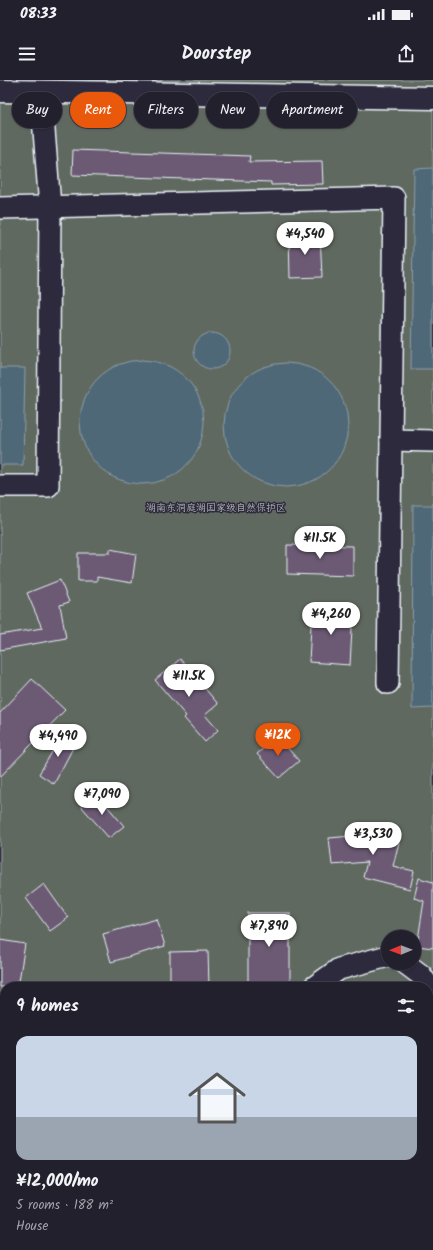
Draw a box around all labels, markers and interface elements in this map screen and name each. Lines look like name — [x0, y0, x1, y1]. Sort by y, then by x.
text: 08:33 — [20, 2, 57, 26]
text: Doorstep — [182, 40, 251, 69]
icon: menu — [16, 43, 38, 65]
icon: share — [395, 43, 417, 65]
chip: Buy — [12, 92, 62, 128]
chip: Rent — [70, 92, 126, 128]
chip: Filters — [134, 92, 198, 128]
chip: New — [206, 92, 259, 128]
chip: Apartment — [267, 92, 357, 128]
pin: ¥4,540 — [272, 222, 338, 256]
text: ¥4,540 — [286, 224, 324, 245]
park label: 湖南东洞庭湖国家级自然保护区 — [146, 500, 286, 516]
pin: ¥11.5K — [287, 526, 353, 560]
text: ¥11.5K — [303, 528, 337, 549]
pin: ¥4,260 — [298, 602, 364, 636]
text: ¥4,260 — [311, 604, 351, 625]
pin: ¥11.5K — [156, 664, 222, 698]
text: ¥11.5K — [172, 666, 206, 687]
pin: ¥12K — [254, 723, 302, 757]
pin: ¥4,490 — [25, 724, 91, 758]
text: ¥12K — [264, 725, 292, 746]
text: ¥4,490 — [39, 726, 77, 747]
pin: ¥7,090 — [69, 782, 135, 816]
text: ¥7,090 — [83, 784, 121, 805]
pin: ¥3,530 — [340, 822, 406, 856]
text: ¥3,530 — [354, 824, 392, 845]
pin: ¥7,890 — [236, 914, 302, 948]
text: ¥7,890 — [250, 916, 288, 937]
north arrow — [381, 930, 421, 970]
map controls — [381, 930, 421, 970]
text: 9 homes — [16, 993, 79, 1020]
icon: filters — [395, 995, 417, 1017]
icon: home — [181, 1062, 253, 1134]
text: ¥12,000/mo — [16, 1168, 99, 1195]
text: 5 rooms · 188 m² — [16, 1195, 113, 1216]
text: House — [16, 1216, 48, 1237]

